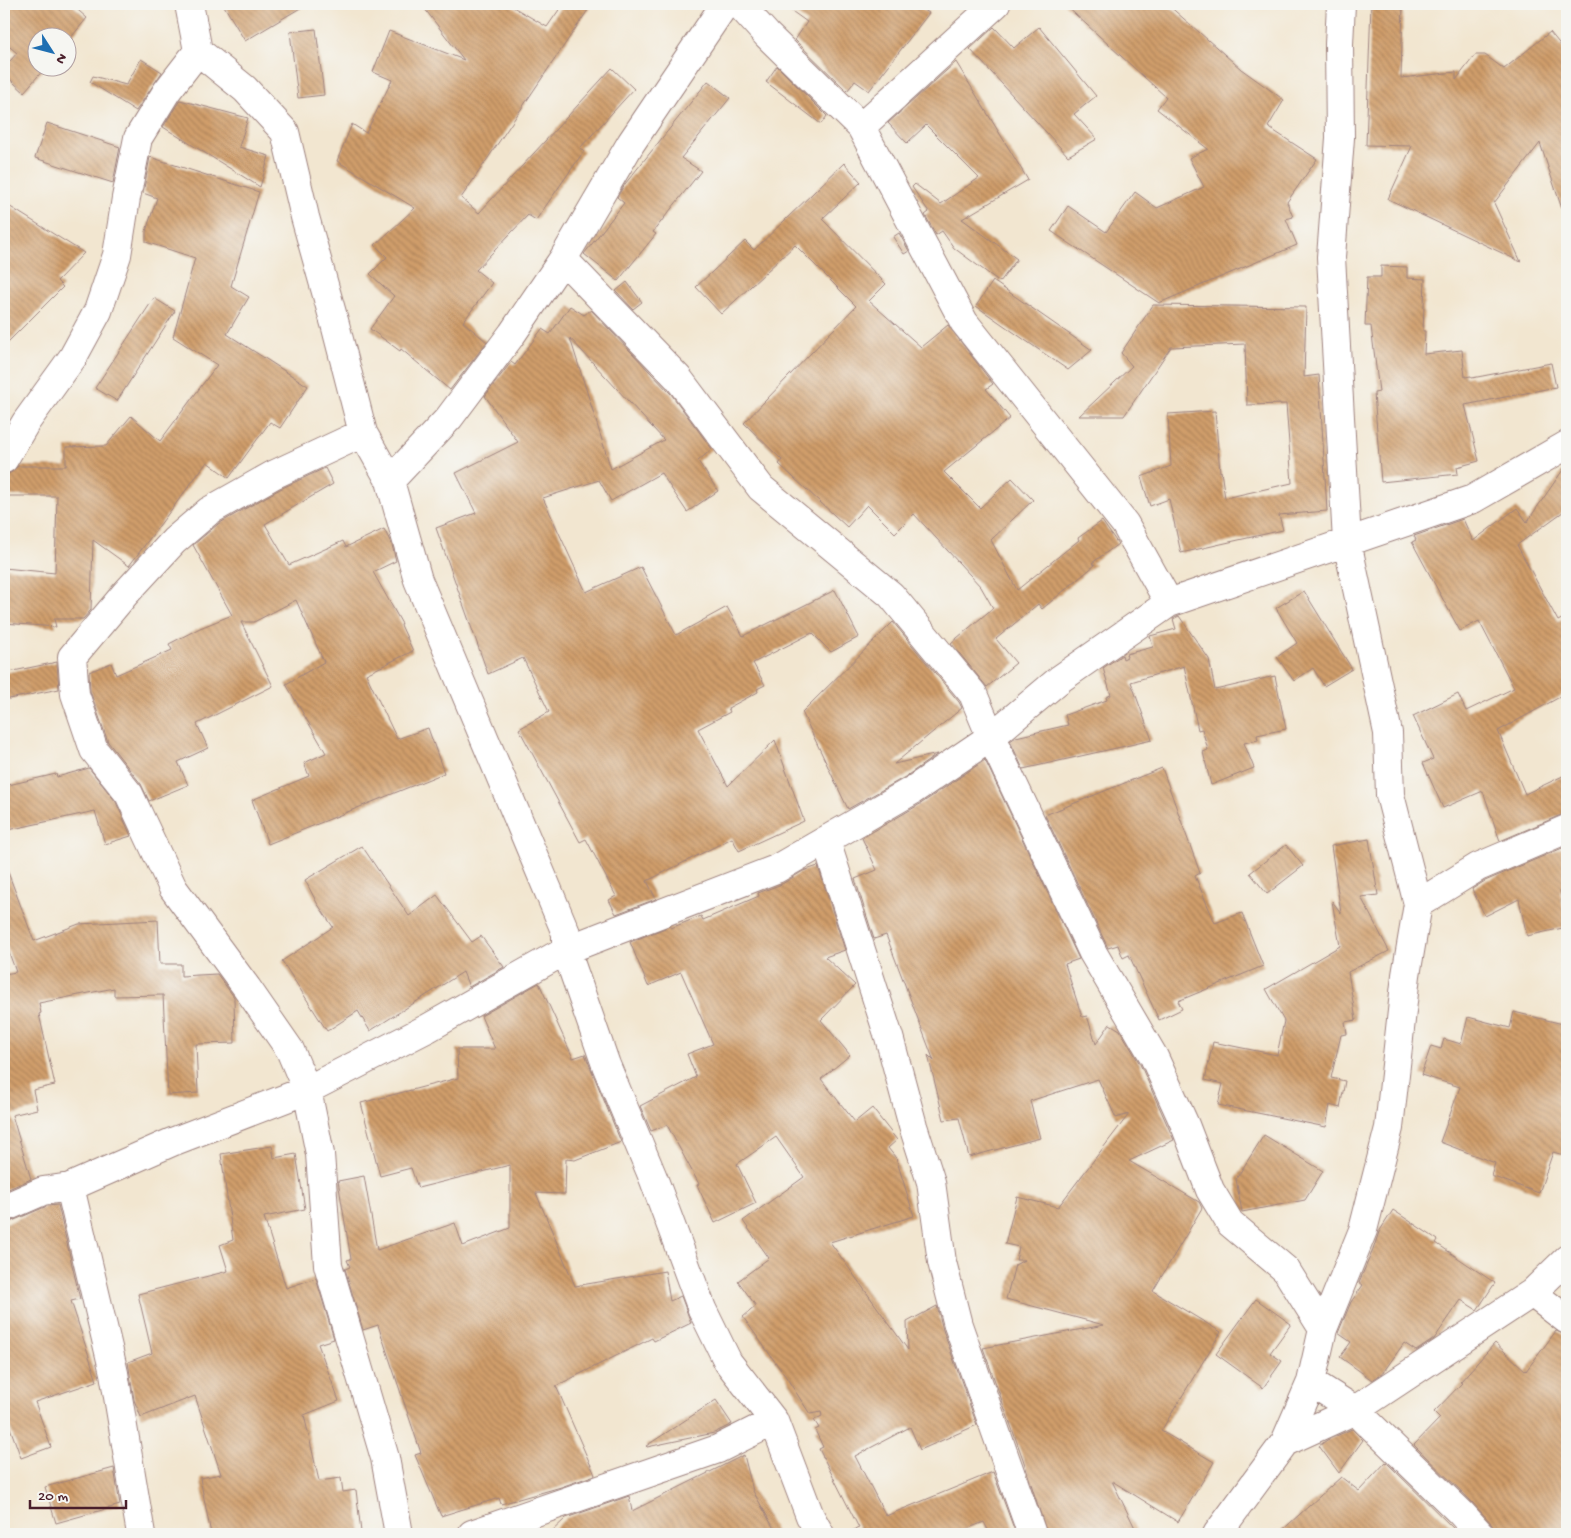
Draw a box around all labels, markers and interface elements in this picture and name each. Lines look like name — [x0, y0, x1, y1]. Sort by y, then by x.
north arrow — [28, 28, 78, 78]
text: N — [51, 49, 70, 67]
scale bar — [30, 1478, 126, 1510]
text: 20 m — [38, 1488, 68, 1506]

